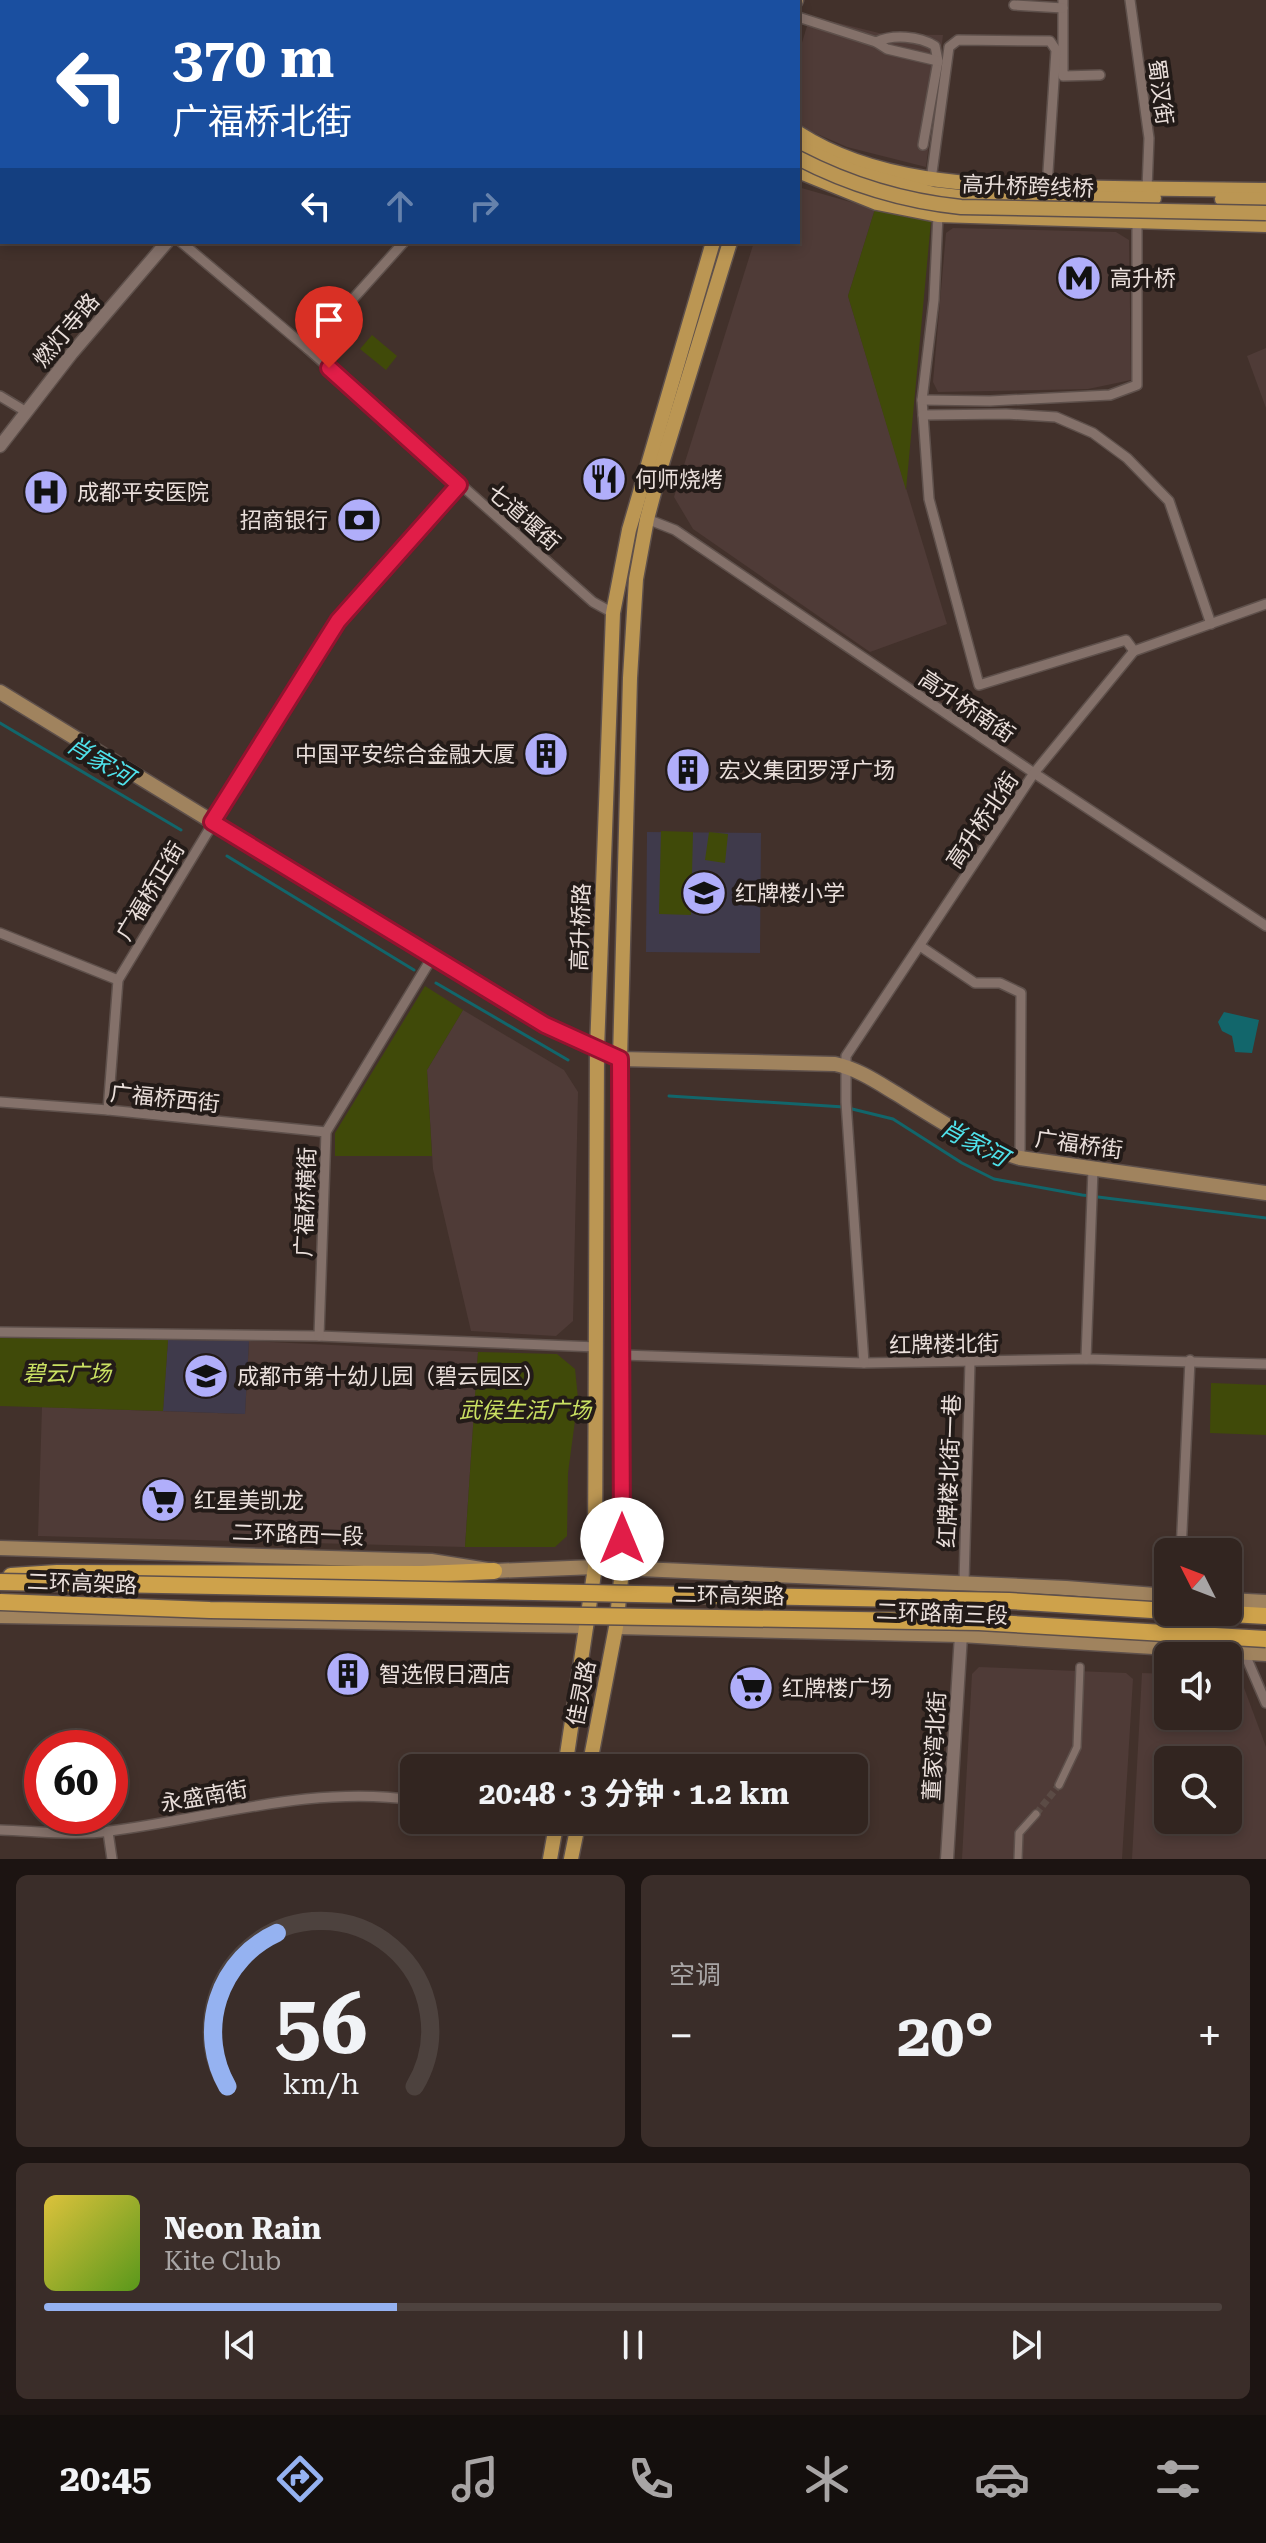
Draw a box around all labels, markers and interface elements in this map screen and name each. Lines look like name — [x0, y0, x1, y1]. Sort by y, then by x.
text: 370 m — [172, 25, 334, 91]
icon: left — [40, 32, 144, 136]
street label: 蜀汉街 — [1144, 58, 1177, 126]
text: 广福桥北街 — [172, 101, 352, 143]
street label: 高升桥跨线桥 — [962, 172, 1094, 201]
icon: left — [294, 184, 338, 228]
icon: ahead — [378, 184, 422, 228]
icon: right — [462, 184, 506, 228]
metro station icon: 高升桥 — [1055, 254, 1103, 302]
place label: 高升桥 — [1110, 266, 1176, 291]
pin — [295, 286, 363, 368]
street label: 燃灯寺路 — [29, 289, 104, 372]
icon: arrive — [307, 298, 351, 342]
restaurant icon: 何师烧烤 — [580, 455, 628, 503]
place label: 何师烧烤 — [635, 467, 723, 492]
hospital icon: 成都平安医院 — [22, 468, 70, 516]
street label: 七道堰街 — [482, 479, 565, 556]
place label: 成都平安医院 — [77, 480, 209, 505]
bank icon: 招商银行 — [335, 496, 383, 544]
place label: 招商银行 — [240, 508, 328, 533]
street label: 高升桥南街 — [914, 665, 1019, 748]
water label: 肖家河 — [62, 730, 141, 794]
building icon: 中国平安综合金融大厦 — [522, 730, 570, 778]
place label: 中国平安综合金融大厦 — [295, 742, 515, 767]
building icon: 宏义集团罗浮广场 — [664, 746, 712, 794]
place label: 宏义集团罗浮广场 — [719, 758, 895, 783]
street label: 高升桥北街 — [941, 768, 1024, 873]
street label: 广福桥正街 — [111, 838, 189, 945]
school or university icon: 红牌楼小学 — [680, 869, 728, 917]
place label: 红牌楼小学 — [735, 881, 845, 906]
street label: 高升桥路 — [566, 883, 595, 971]
street label: 广福桥西街 — [109, 1080, 221, 1117]
water label: 肖家河 — [936, 1114, 1016, 1174]
street label: 广福桥街 — [1034, 1126, 1124, 1163]
street label: 广福桥横街 — [291, 1147, 320, 1257]
street label: 红牌楼北街 — [889, 1331, 999, 1358]
school or university icon: 成都市第十幼儿园（碧云园区） — [182, 1352, 230, 1400]
park label: 碧云广场 — [23, 1361, 113, 1386]
place label: 成都市第十幼儿园（碧云园区） — [237, 1364, 545, 1389]
street label: 红牌楼北街一巷 — [934, 1394, 965, 1548]
park label: 武侯生活广场 — [459, 1398, 593, 1423]
supermarket icon: 红星美凯龙 — [139, 1476, 187, 1524]
place label: 红星美凯龙 — [194, 1488, 304, 1513]
position arrow — [580, 1497, 664, 1581]
street label: 二环路西一段 — [232, 1520, 364, 1549]
north arrow — [1154, 1538, 1242, 1626]
map controls — [1154, 1538, 1242, 1834]
street label: 二环高架路 — [27, 1569, 137, 1598]
street label: 二环高架路 — [675, 1582, 785, 1609]
street label: 二环路南三段 — [876, 1599, 1008, 1628]
button: sound — [1154, 1642, 1242, 1730]
building icon: 智选假日酒店 — [324, 1650, 372, 1698]
street label: 佳灵路 — [563, 1658, 600, 1728]
place label: 智选假日酒店 — [379, 1662, 511, 1687]
supermarket icon: 红牌楼广场 — [727, 1664, 775, 1712]
place label: 红牌楼广场 — [782, 1676, 892, 1701]
street label: 董家湾北街 — [919, 1690, 950, 1802]
speed limit sign: 60 — [24, 1730, 128, 1834]
button: search — [1154, 1746, 1242, 1834]
text: 20:48 · 3 分钟 · 1.2 km — [479, 1776, 789, 1811]
street label: 永盛南街 — [159, 1777, 250, 1816]
text: 空调 — [669, 1960, 721, 1990]
text: 56 — [274, 1976, 367, 2073]
text: 20° — [897, 2000, 994, 2071]
text: − — [669, 2010, 694, 2062]
text: + — [1197, 2010, 1222, 2062]
text: km/h — [282, 2067, 359, 2101]
text: Neon Rain — [164, 2211, 321, 2246]
text: Kite Club — [164, 2246, 281, 2276]
icon: previous — [218, 2323, 262, 2367]
icon: pause — [611, 2323, 655, 2367]
icon: next — [1004, 2323, 1048, 2367]
icon: directions — [272, 2451, 328, 2507]
icon: music — [447, 2451, 503, 2507]
icon: phone — [623, 2451, 679, 2507]
icon: climate — [799, 2451, 855, 2507]
icon: car — [974, 2451, 1030, 2507]
icon: filters — [1150, 2451, 1206, 2507]
text: 20:45 — [60, 2458, 152, 2500]

